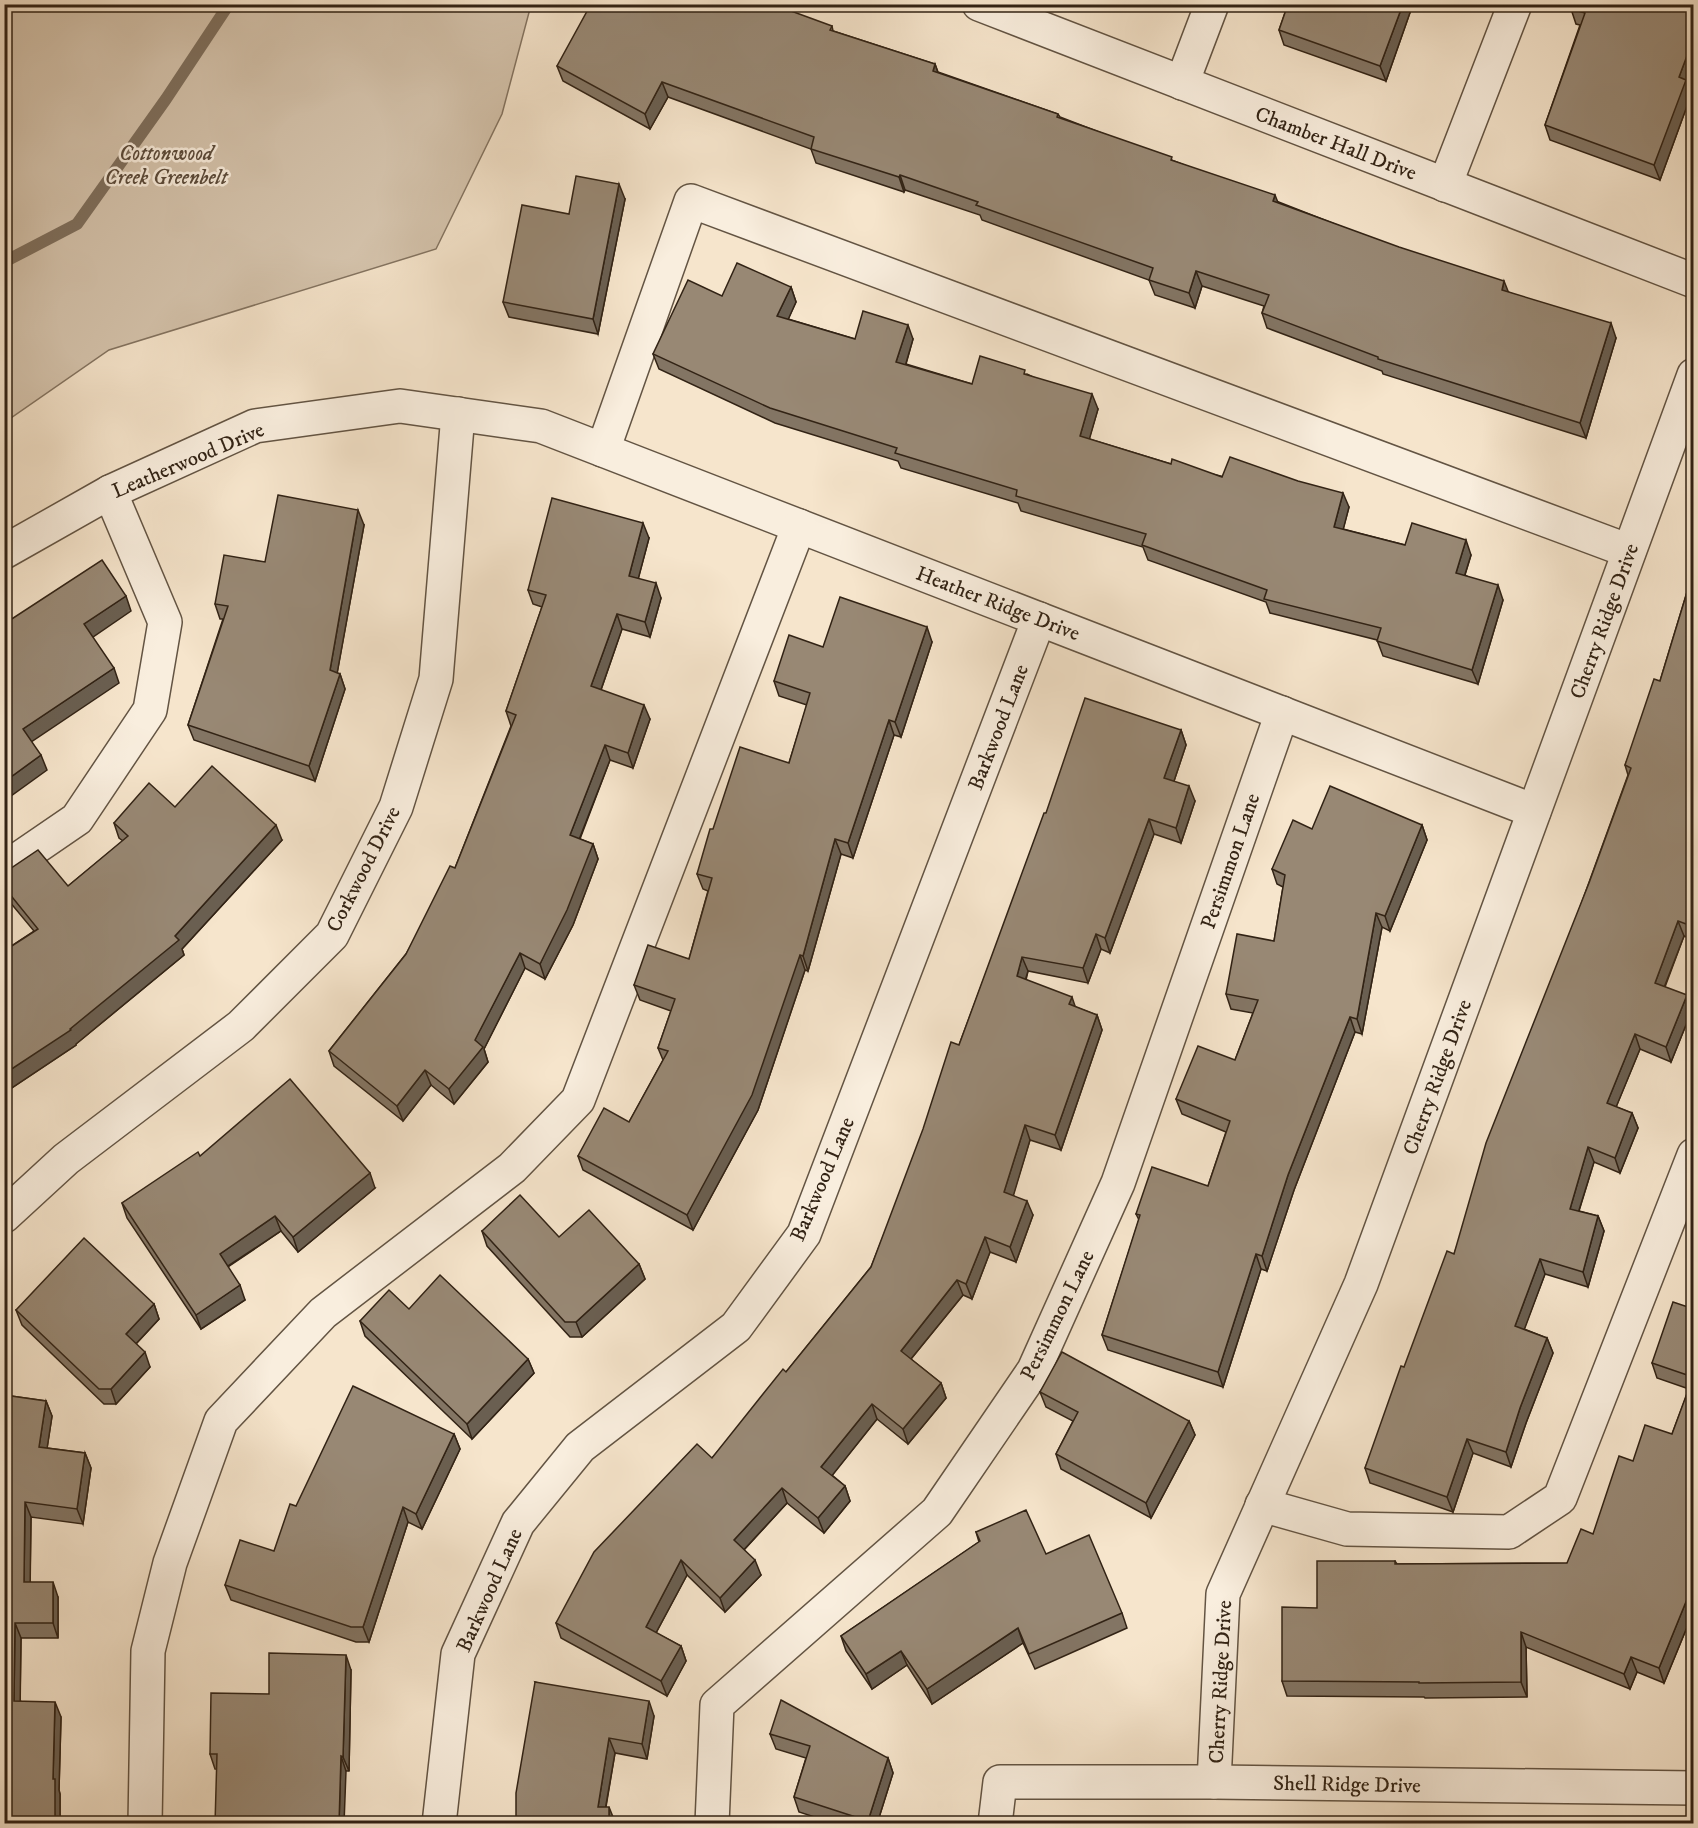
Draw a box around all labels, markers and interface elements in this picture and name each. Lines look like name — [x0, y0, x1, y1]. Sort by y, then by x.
street label: Chamber Hall Drive — [1251, 101, 1420, 187]
park label: Cottonwood Creek Greenbelt — [105, 141, 229, 191]
street label: Leatherwood Drive — [108, 417, 269, 505]
street label: Cherry Ridge Drive — [1565, 540, 1645, 703]
street label: Heather Ridge Drive — [912, 561, 1084, 647]
street label: Barkwood Lane — [963, 660, 1035, 794]
street label: Persimmon Lane — [1196, 790, 1266, 933]
street label: Corkwood Drive — [321, 802, 407, 937]
street label: Cherry Ridge Drive — [1398, 996, 1478, 1159]
street label: Barkwood Lane — [785, 1113, 861, 1246]
street label: Persimmon Lane — [1015, 1246, 1101, 1385]
street label: Barkwood Lane — [451, 1524, 529, 1656]
street label: Cherry Ridge Drive — [1204, 1599, 1238, 1764]
street label: Shell Ridge Drive — [1273, 1771, 1421, 1799]

